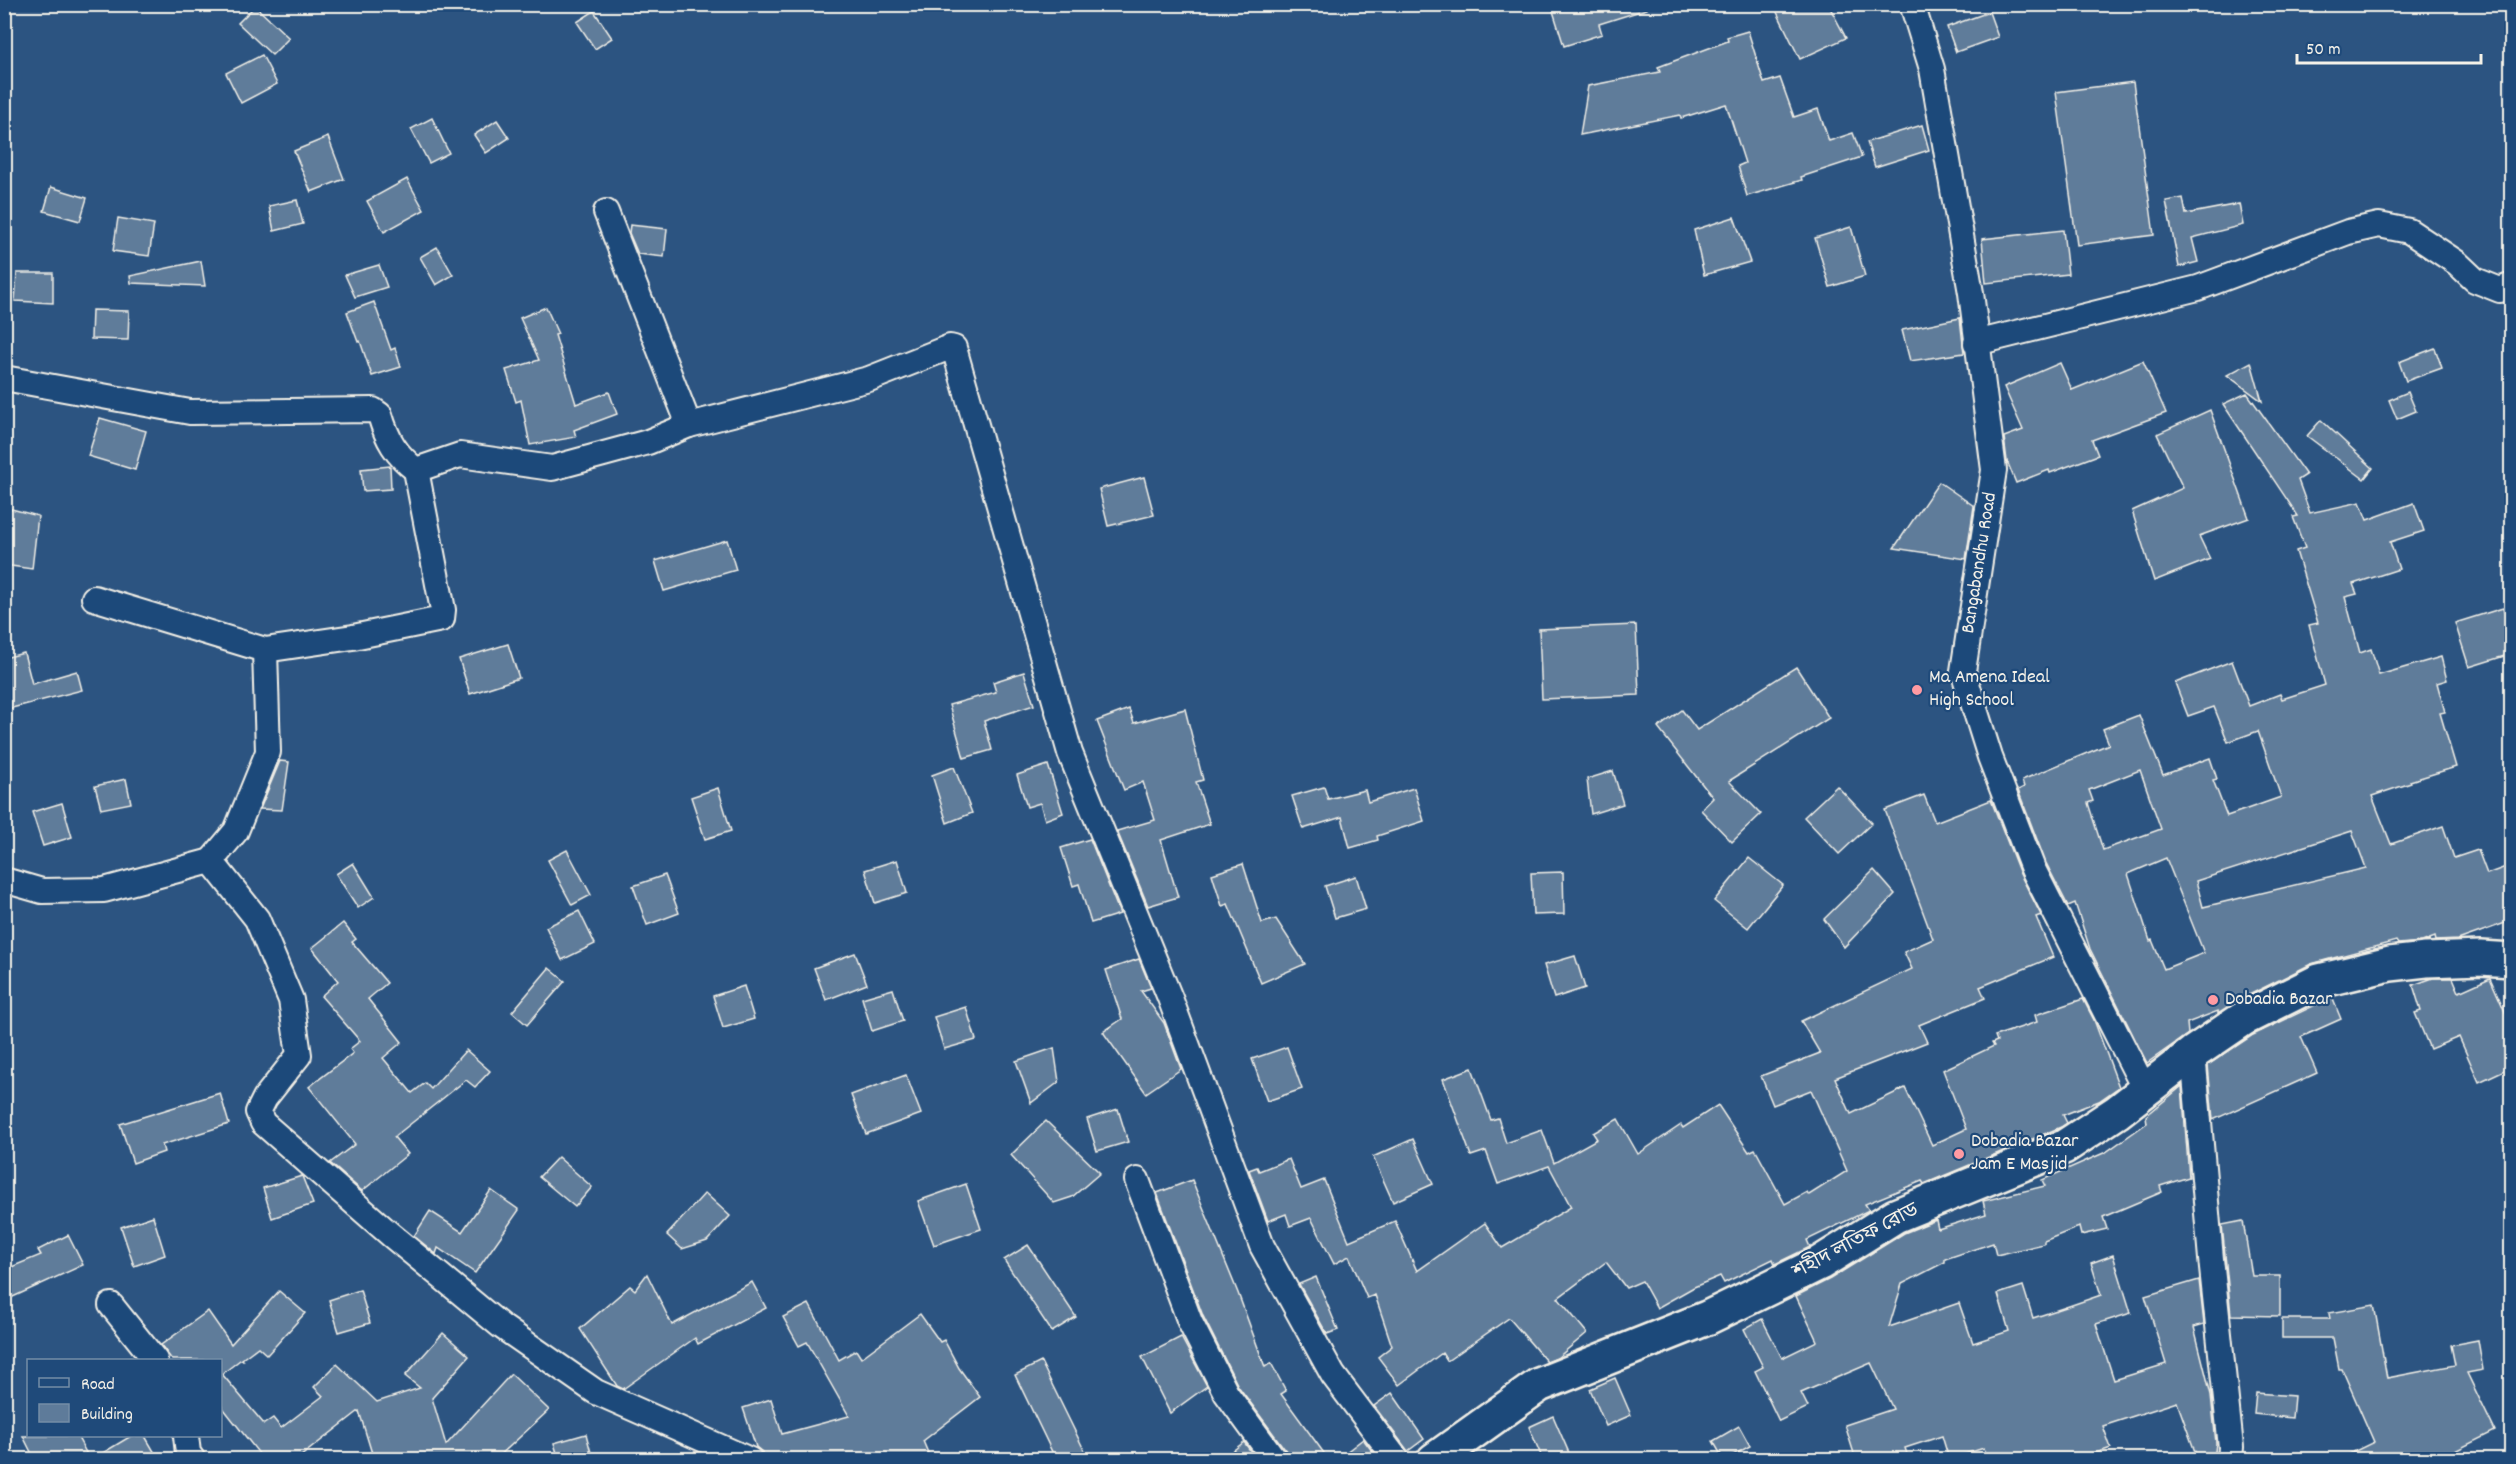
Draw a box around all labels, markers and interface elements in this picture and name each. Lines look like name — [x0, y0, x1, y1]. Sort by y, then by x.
scale bar — [2297, 27, 2482, 65]
text: 50 m — [2306, 38, 2341, 63]
street label: Bangabandhu Road — [1955, 490, 2005, 636]
place label: Ma Amena Ideal High School — [1929, 664, 2050, 715]
marker: Ma Amena Ideal High School — [1910, 683, 1924, 697]
place label: Dobadia Bazar — [2225, 986, 2333, 1014]
marker: Dobadia Bazar — [2206, 993, 2220, 1007]
place label: Dobadia Bazar Jam E Masjid — [1971, 1128, 2079, 1179]
marker: Dobadia Bazar Jam E Masjid — [1952, 1147, 1966, 1161]
street label: শহীদ লতিফ রোড — [1787, 1196, 1925, 1288]
legend — [27, 1359, 222, 1437]
text: Road — [81, 1373, 115, 1398]
text: Building — [81, 1403, 133, 1428]

